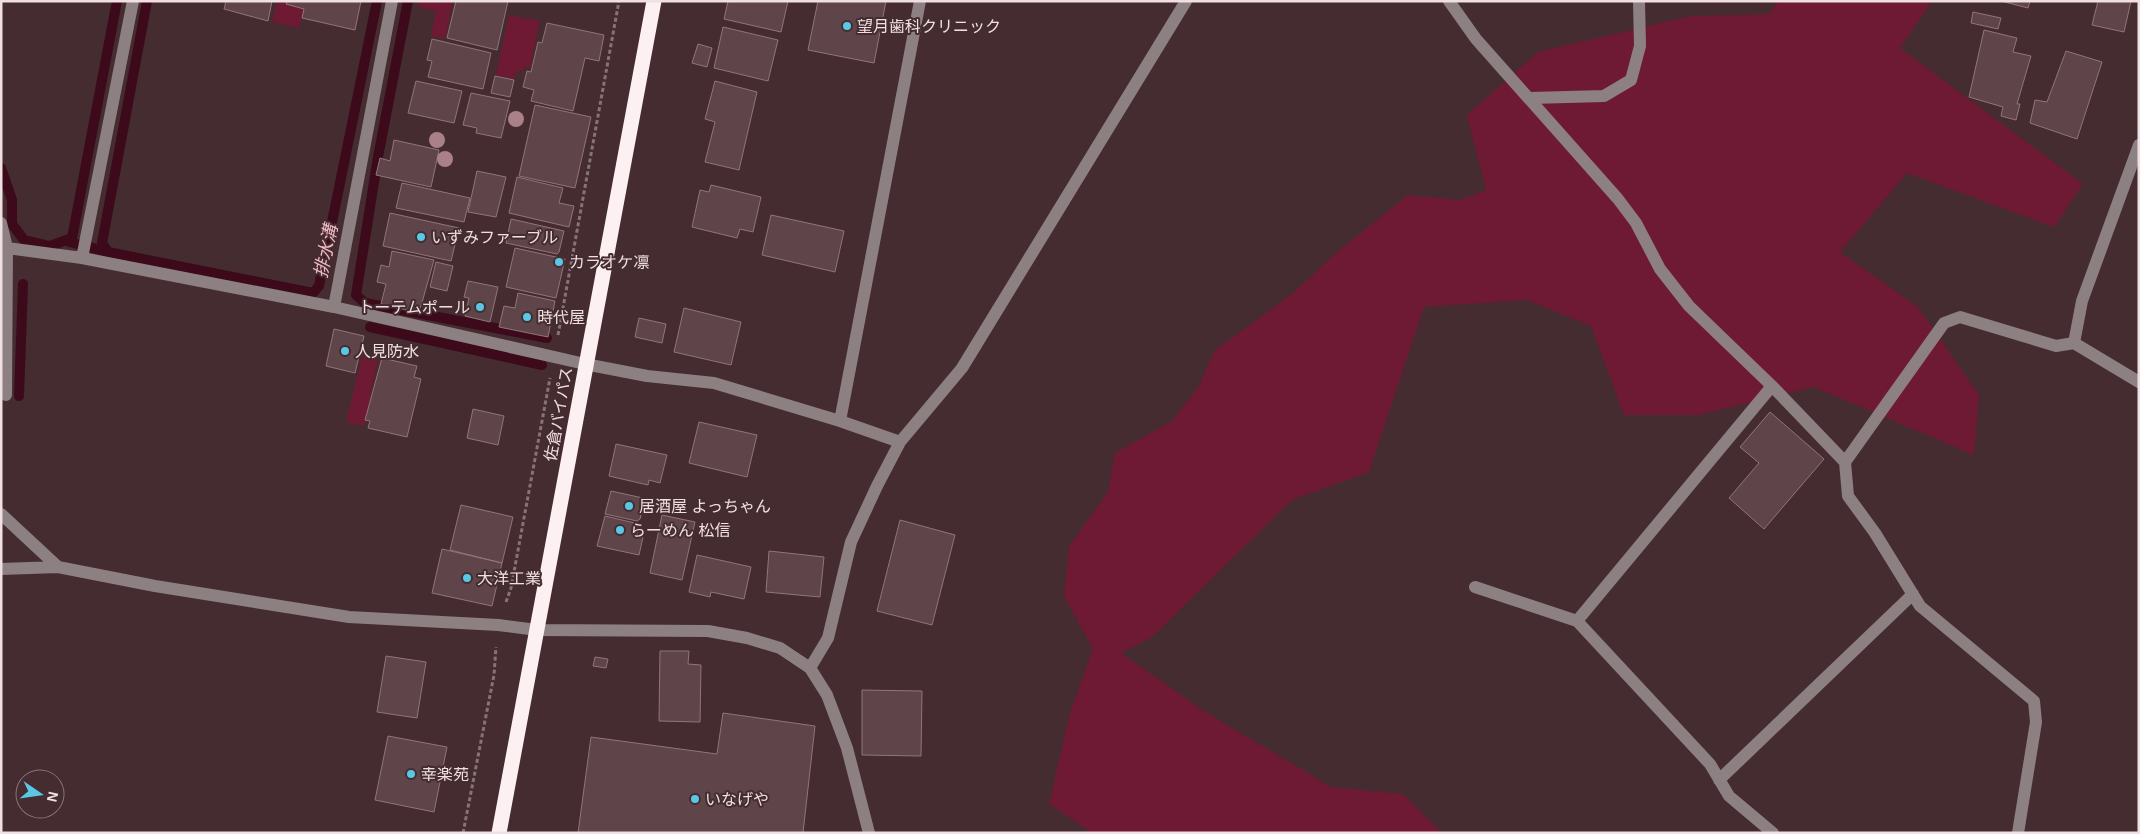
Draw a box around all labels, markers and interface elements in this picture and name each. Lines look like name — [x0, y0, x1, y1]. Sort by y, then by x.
place label: 望月歯科クリニック — [857, 18, 1001, 35]
marker: 望月歯科クリニック — [841, 20, 853, 32]
water label: 排水溝 — [311, 220, 342, 279]
place label: いずみファーブル — [431, 229, 558, 246]
marker: いずみファーブル — [415, 231, 427, 243]
place label: カラオケ凛 — [569, 254, 649, 271]
marker: カラオケ凛 — [553, 256, 565, 268]
place label: トーテムポール — [358, 299, 470, 316]
marker: トーテムポール — [474, 301, 486, 313]
place label: 時代屋 — [537, 309, 585, 326]
marker: 時代屋 — [521, 311, 533, 323]
place label: 人見防水 — [355, 343, 419, 360]
marker: 人見防水 — [339, 345, 351, 357]
street label: 佐倉バイパス — [542, 365, 575, 463]
place label: 居酒屋 よっちゃん — [639, 498, 771, 515]
marker: 居酒屋 よっちゃん — [623, 500, 635, 512]
place label: らーめん 松信 — [630, 522, 730, 539]
marker: らーめん 松信 — [614, 524, 626, 536]
place label: 大洋工業 — [477, 570, 541, 587]
marker: 大洋工業 — [461, 572, 473, 584]
place label: 幸楽苑 — [421, 766, 469, 783]
marker: 幸楽苑 — [405, 768, 417, 780]
north arrow — [15, 769, 65, 819]
text: N — [44, 790, 62, 804]
place label: いなげや — [705, 791, 769, 808]
marker: いなげや — [689, 793, 701, 805]

